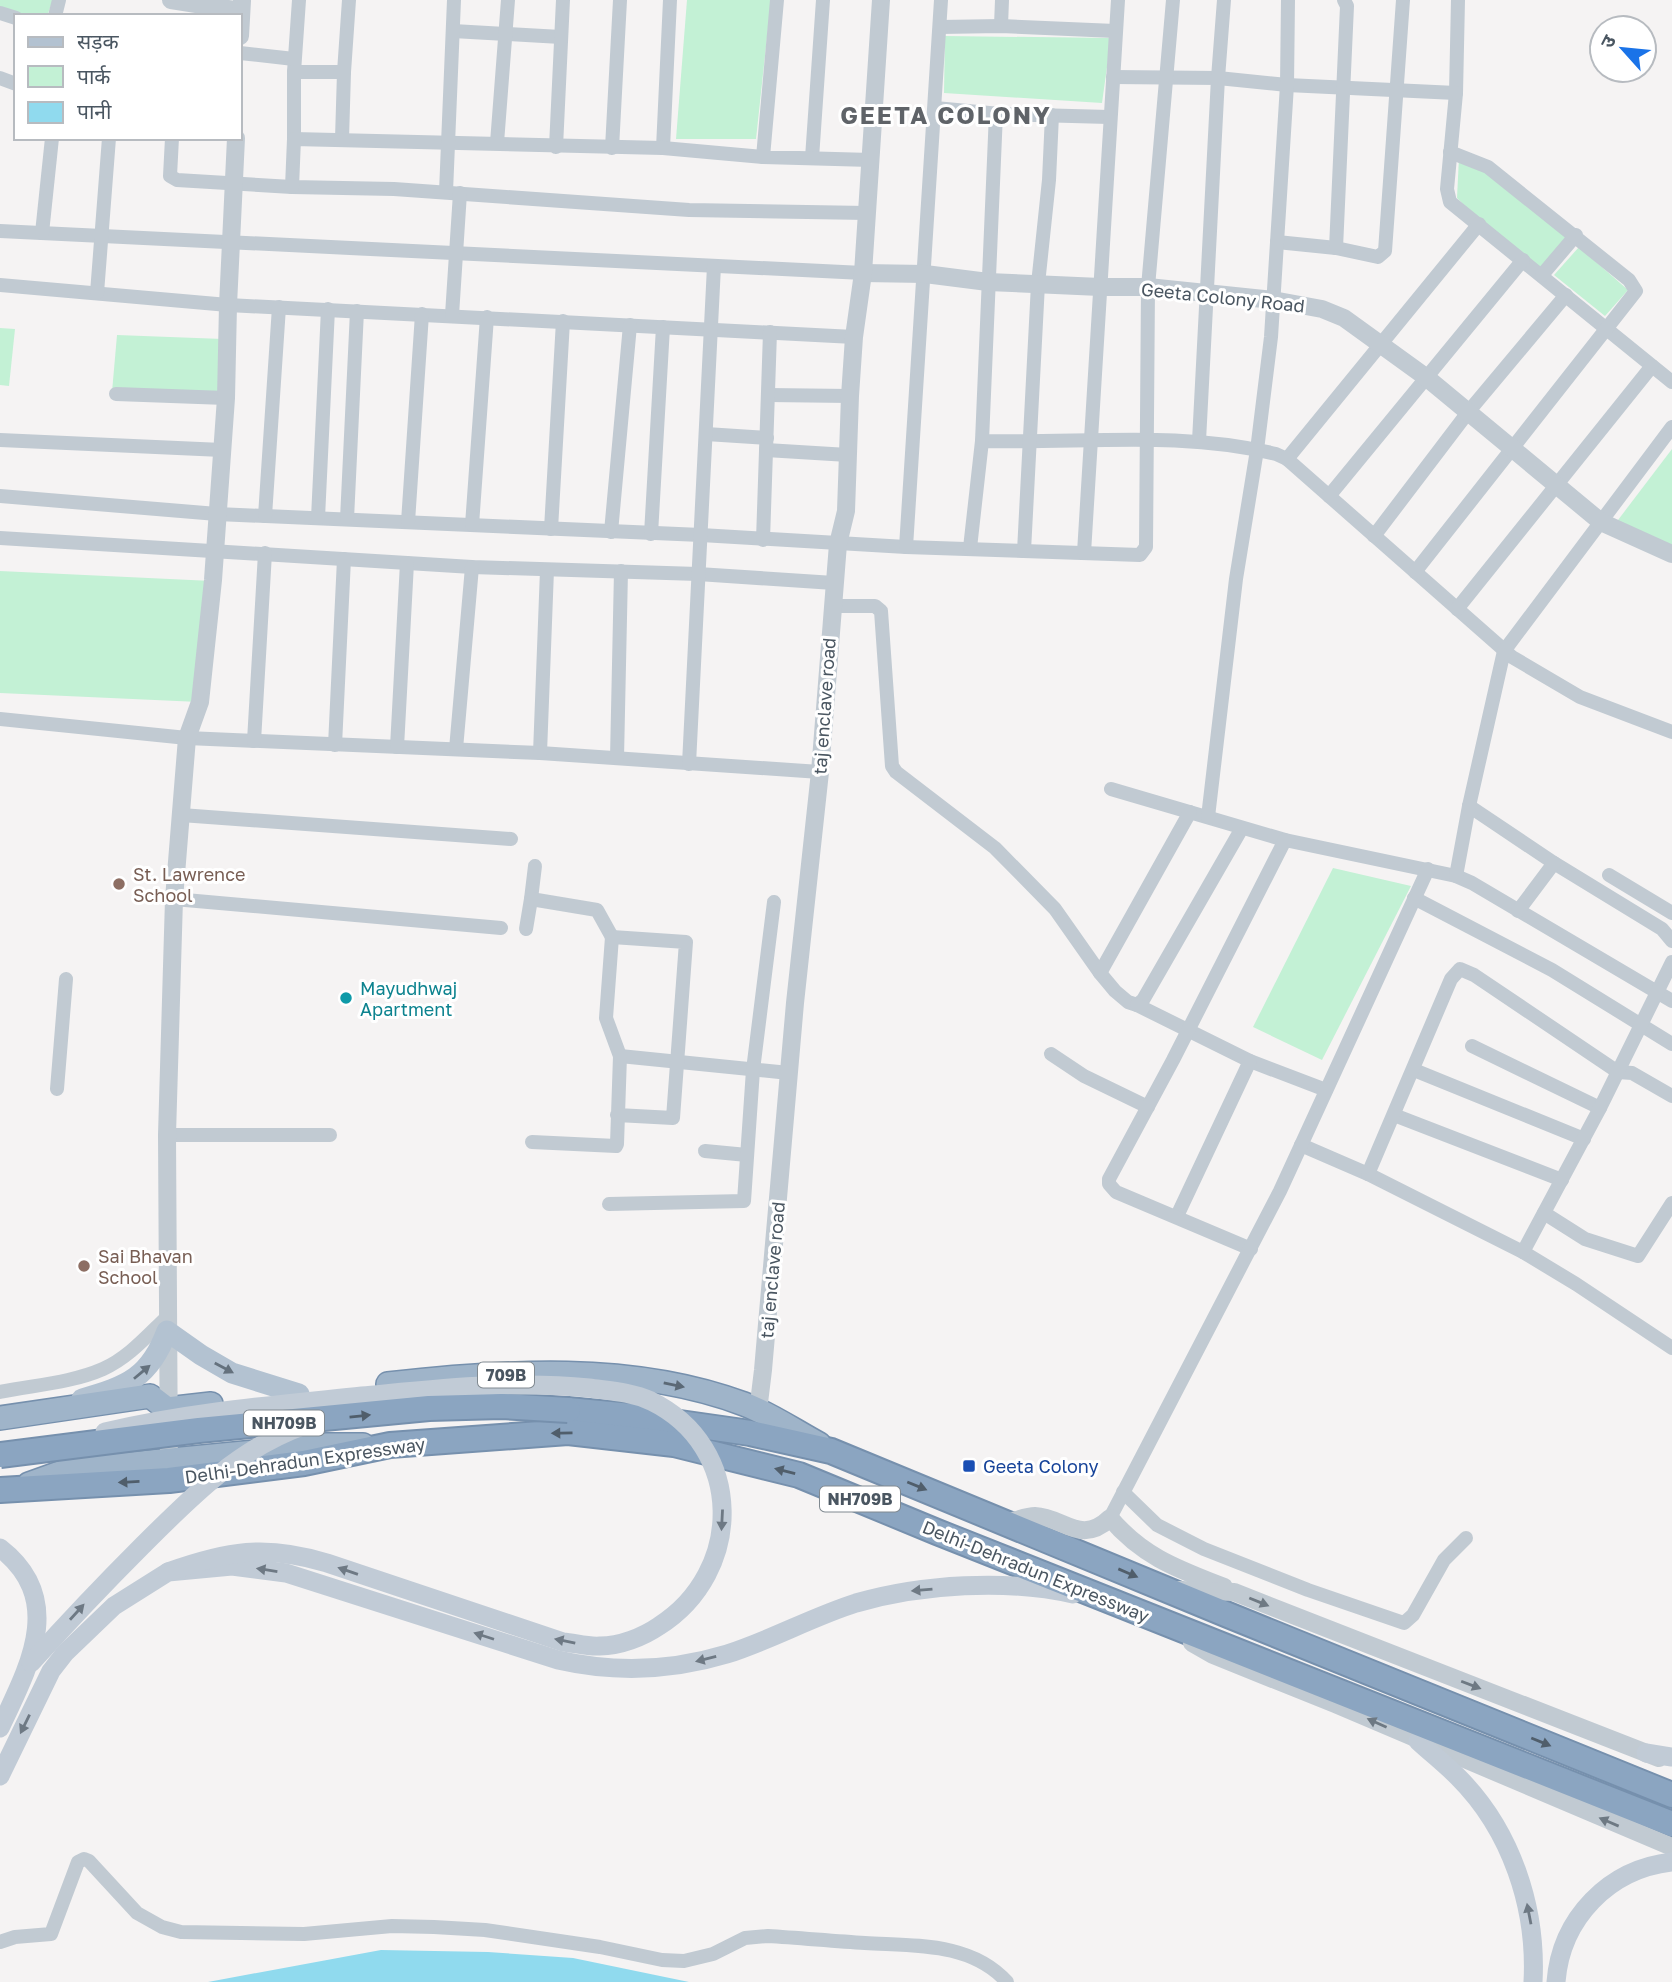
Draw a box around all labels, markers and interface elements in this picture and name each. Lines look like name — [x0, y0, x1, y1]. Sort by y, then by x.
legend — [14, 14, 242, 140]
north arrow — [1588, 14, 1658, 84]
text: सड़क — [77, 28, 119, 54]
text: उ — [1595, 30, 1621, 51]
text: पार्क — [77, 63, 111, 89]
text: पानी — [77, 98, 112, 124]
district label: GEETA COLONY — [840, 100, 1052, 129]
street label: Geeta Colony Road — [1140, 277, 1306, 317]
street label: taj enclave road — [808, 637, 840, 775]
place label: St. Lawrence School — [133, 863, 245, 906]
marker: St. Lawrence School — [111, 876, 127, 892]
place label: Mayudhwaj Apartment — [360, 977, 457, 1020]
marker: Mayudhwaj Apartment — [338, 990, 354, 1006]
street label: taj enclave road — [755, 1201, 789, 1339]
place label: Sai Bhavan School — [98, 1245, 193, 1288]
marker: Sai Bhavan School — [76, 1258, 92, 1274]
road number: 709B — [478, 1362, 534, 1387]
one-way arrow — [214, 1363, 234, 1374]
one-way arrow — [133, 1364, 151, 1380]
one-way arrow — [663, 1380, 685, 1391]
road number: NH709B — [244, 1410, 324, 1436]
one-way arrow — [349, 1410, 371, 1421]
one-way arrow — [551, 1428, 573, 1439]
street label: Delhi-Dehradun Expressway — [183, 1432, 427, 1488]
place label: Geeta Colony — [983, 1455, 1099, 1477]
marker: Geeta Colony — [961, 1458, 977, 1474]
one-way arrow — [774, 1465, 796, 1476]
one-way arrow — [118, 1477, 140, 1488]
one-way arrow — [907, 1481, 928, 1492]
road number: NH709B — [820, 1486, 900, 1512]
one-way arrow — [717, 1510, 728, 1532]
street label: Delhi-Dehradun Expressway — [919, 1515, 1153, 1627]
one-way arrow — [256, 1564, 278, 1575]
one-way arrow — [338, 1565, 359, 1576]
one-way arrow — [1117, 1567, 1138, 1578]
one-way arrow — [911, 1585, 933, 1596]
one-way arrow — [1249, 1596, 1270, 1607]
one-way arrow — [68, 1604, 84, 1621]
one-way arrow — [474, 1630, 495, 1641]
one-way arrow — [554, 1635, 576, 1646]
one-way arrow — [695, 1654, 717, 1665]
one-way arrow — [1460, 1680, 1481, 1691]
one-way arrow — [20, 1714, 31, 1734]
one-way arrow — [1367, 1717, 1387, 1729]
one-way arrow — [1531, 1736, 1552, 1747]
one-way arrow — [1598, 1816, 1619, 1827]
one-way arrow — [1523, 1903, 1534, 1925]

